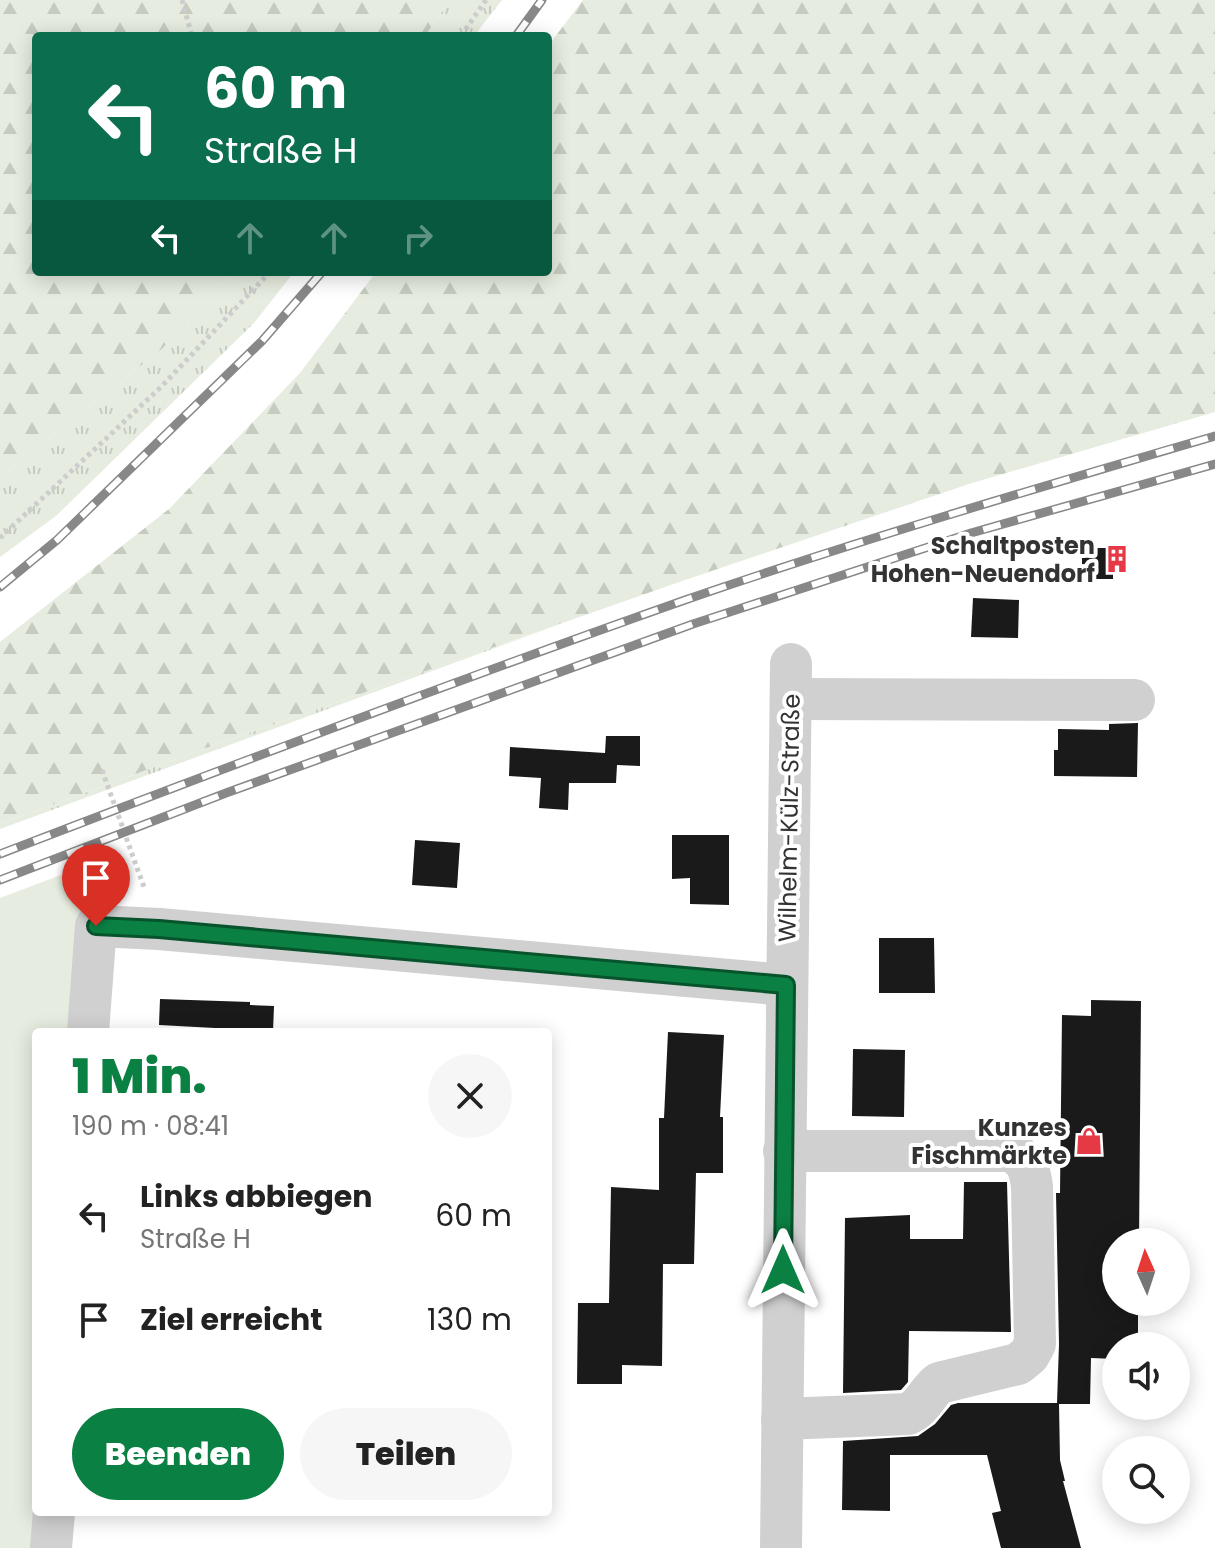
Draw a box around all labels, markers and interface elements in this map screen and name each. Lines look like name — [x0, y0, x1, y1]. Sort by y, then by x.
text: 60 m — [204, 49, 347, 128]
icon: left — [72, 64, 176, 168]
text: Straße H — [204, 125, 357, 176]
icon: left — [144, 216, 188, 260]
icon: ahead — [228, 216, 272, 260]
icon: ahead — [312, 216, 356, 260]
icon: right — [396, 216, 440, 260]
place label: Schaltposten Hohen-Neuendorf — [871, 529, 1095, 590]
building icon: Schaltposten Hohen-Neuendorf — [1102, 544, 1132, 574]
street label: Wilhelm-Külz-Straße — [770, 694, 808, 942]
pin — [62, 844, 130, 926]
icon: arrive — [74, 856, 118, 900]
text: 1 Min. — [72, 1043, 207, 1110]
button: close — [428, 1054, 512, 1138]
text: 190 m · 08:41 — [72, 1108, 229, 1144]
place label: Kunzes Fischmärkte — [911, 1111, 1067, 1172]
shop icon: Kunzes Fischmärkte — [1074, 1126, 1104, 1156]
text: Links abbiegen — [140, 1175, 373, 1218]
icon: left — [72, 1194, 116, 1238]
text: 60 m — [435, 1194, 512, 1237]
text: Straße H — [140, 1221, 251, 1257]
position arrow — [741, 1228, 825, 1312]
north arrow — [1102, 1228, 1190, 1316]
map controls — [1102, 1228, 1190, 1524]
icon: arrive — [72, 1298, 116, 1342]
text: Ziel erreicht — [140, 1298, 322, 1341]
text: 130 m — [427, 1298, 512, 1341]
button: sound — [1102, 1332, 1190, 1420]
button: Beenden — [72, 1408, 284, 1500]
button: Teilen — [300, 1408, 512, 1500]
button: search — [1102, 1436, 1190, 1524]

